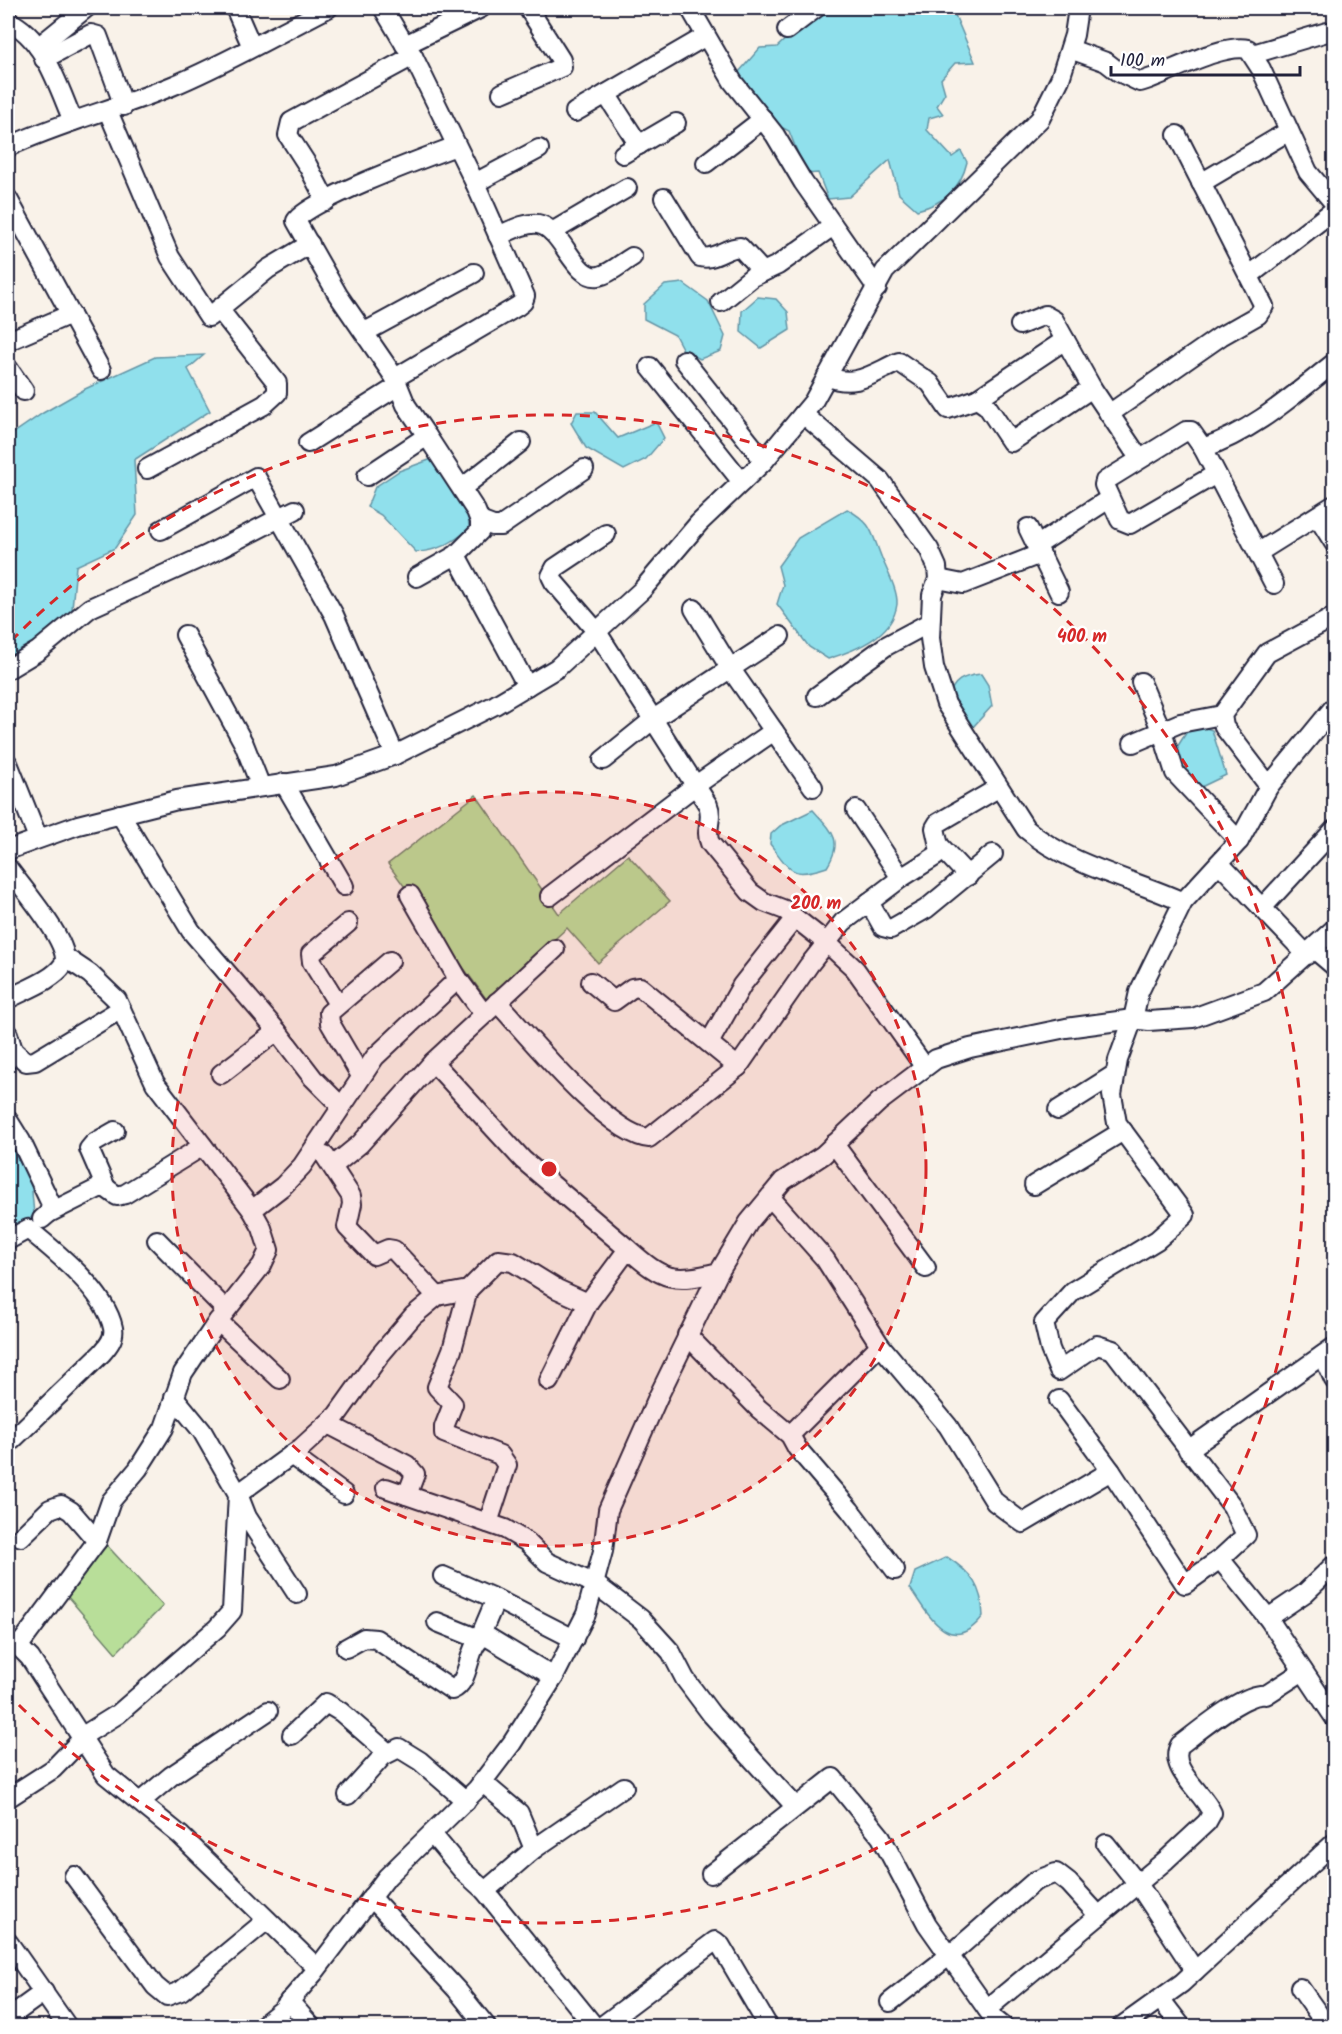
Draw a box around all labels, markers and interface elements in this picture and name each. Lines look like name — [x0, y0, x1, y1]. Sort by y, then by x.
scale bar — [1111, 39, 1300, 77]
text: 100 m — [1120, 47, 1165, 76]
text: 400 m — [1057, 623, 1107, 652]
text: 200 m — [791, 890, 842, 919]
centre of rings — [539, 1159, 559, 1179]

